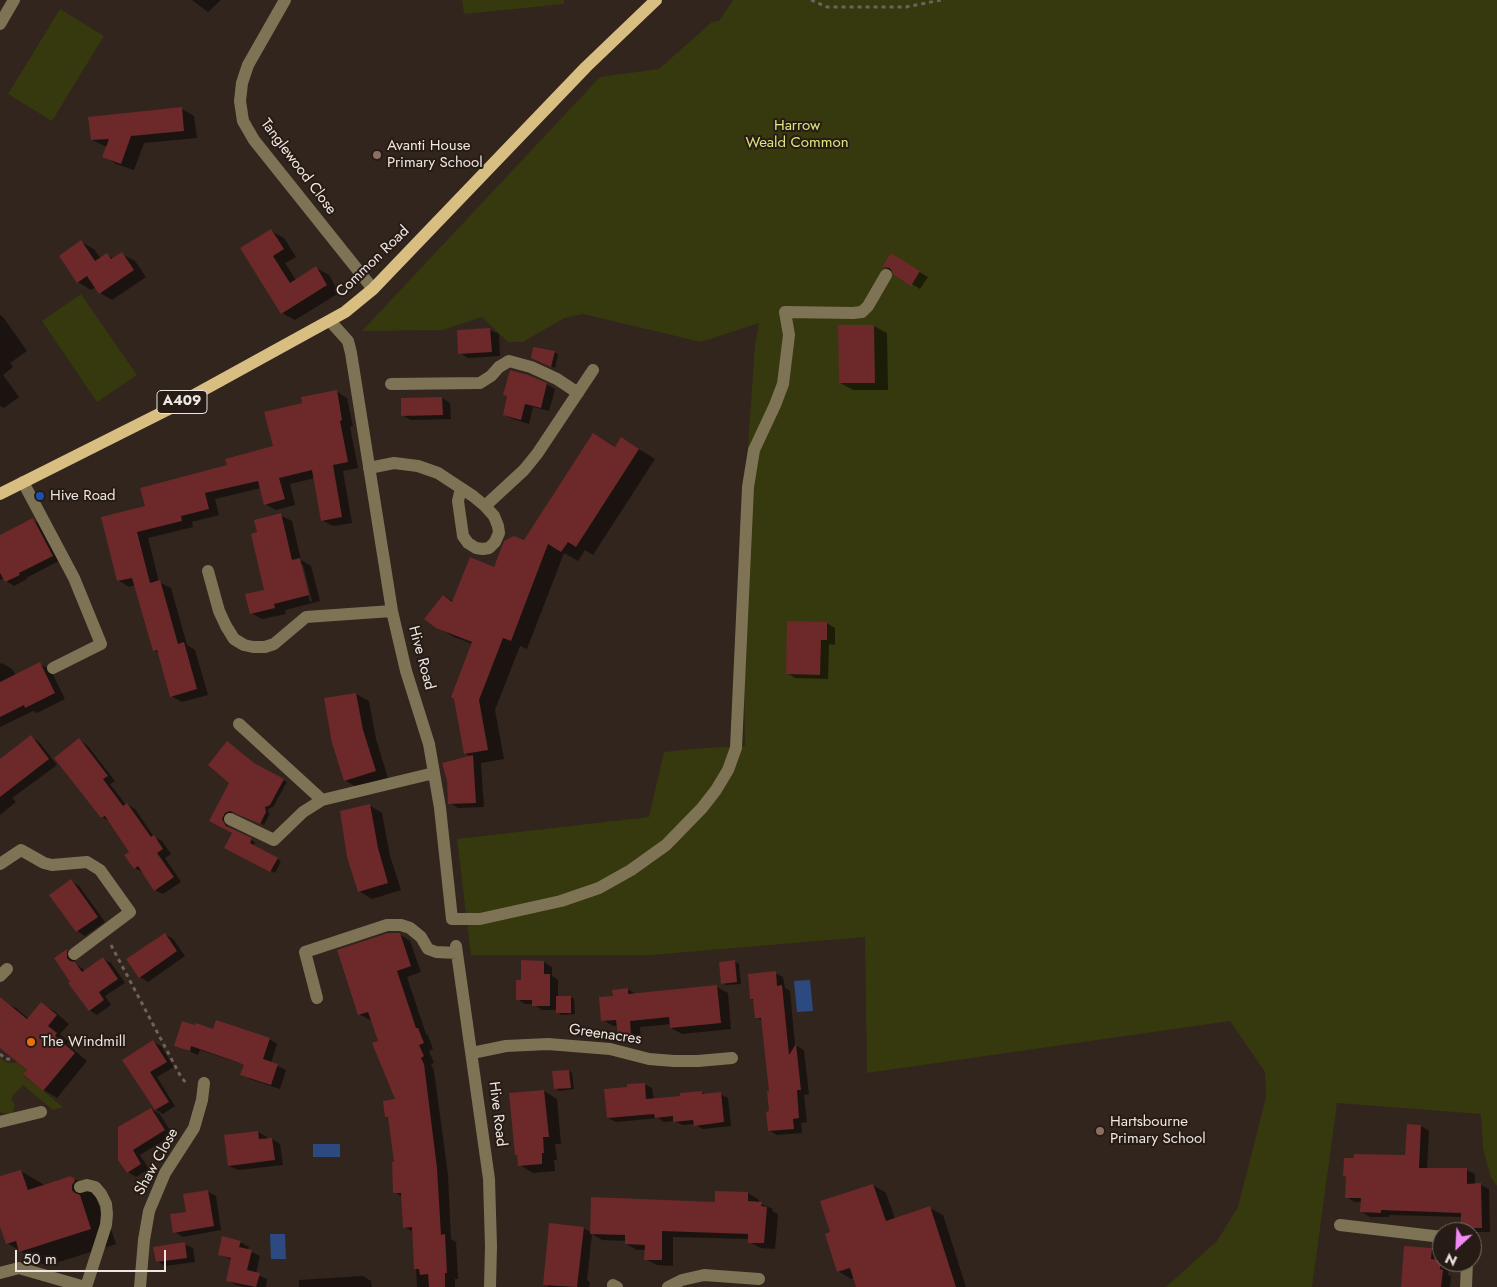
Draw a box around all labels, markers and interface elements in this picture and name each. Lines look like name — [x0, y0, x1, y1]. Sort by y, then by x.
street label: Tanglewood Close — [256, 116, 340, 218]
park label: Harrow Weald Common — [745, 117, 849, 152]
place label: Avanti House Primary School — [387, 137, 483, 172]
marker: Avanti House Primary School — [371, 149, 383, 161]
street label: Common Road — [333, 223, 413, 301]
road number: A409 — [157, 391, 207, 414]
place label: Hive Road — [50, 487, 116, 505]
marker: Hive Road — [34, 490, 46, 502]
street label: Hive Road — [404, 624, 438, 692]
street label: Greenacres — [568, 1021, 642, 1049]
place label: The Windmill — [41, 1033, 126, 1051]
marker: The Windmill — [25, 1036, 37, 1048]
street label: Hive Road — [484, 1080, 510, 1148]
place label: Hartsbourne Primary School — [1110, 1113, 1206, 1148]
street label: Shaw Close — [131, 1125, 183, 1199]
marker: Hartsbourne Primary School — [1094, 1125, 1106, 1137]
north arrow — [1432, 1222, 1482, 1272]
scale bar — [18, 1240, 169, 1272]
text: 50 m — [23, 1248, 57, 1270]
text: N — [1442, 1248, 1460, 1271]

